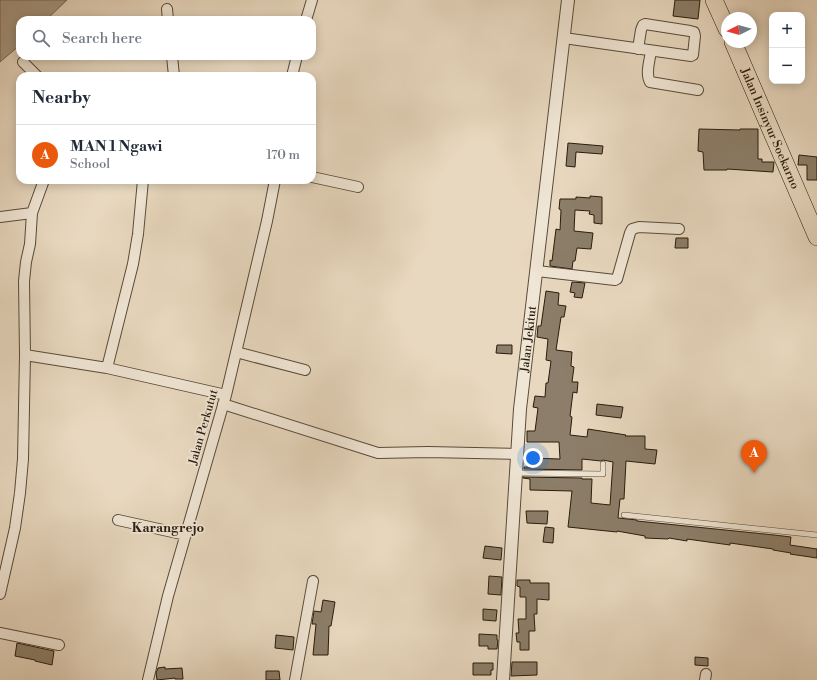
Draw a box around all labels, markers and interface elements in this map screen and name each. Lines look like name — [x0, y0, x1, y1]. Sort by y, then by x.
north arrow — [721, 12, 757, 48]
map controls — [769, 12, 805, 84]
button: + — [769, 12, 805, 48]
search box — [16, 16, 316, 60]
icon: search — [30, 27, 52, 49]
text: Search here — [62, 29, 142, 48]
button: − — [769, 48, 805, 84]
street label: Jalan Insinyur Soekarno — [737, 65, 803, 192]
text: Nearby — [32, 87, 91, 109]
text: MAN 1 Ngawi — [70, 137, 162, 156]
text: A — [40, 147, 50, 163]
text: 170 m — [266, 147, 300, 163]
text: School — [70, 156, 110, 172]
street label: Jalan Jekitut — [517, 304, 540, 374]
street label: Jalan Perkutut — [185, 387, 222, 468]
pin: A — [741, 440, 767, 473]
your location — [523, 448, 543, 468]
district label: Karangrejo — [132, 520, 205, 536]

